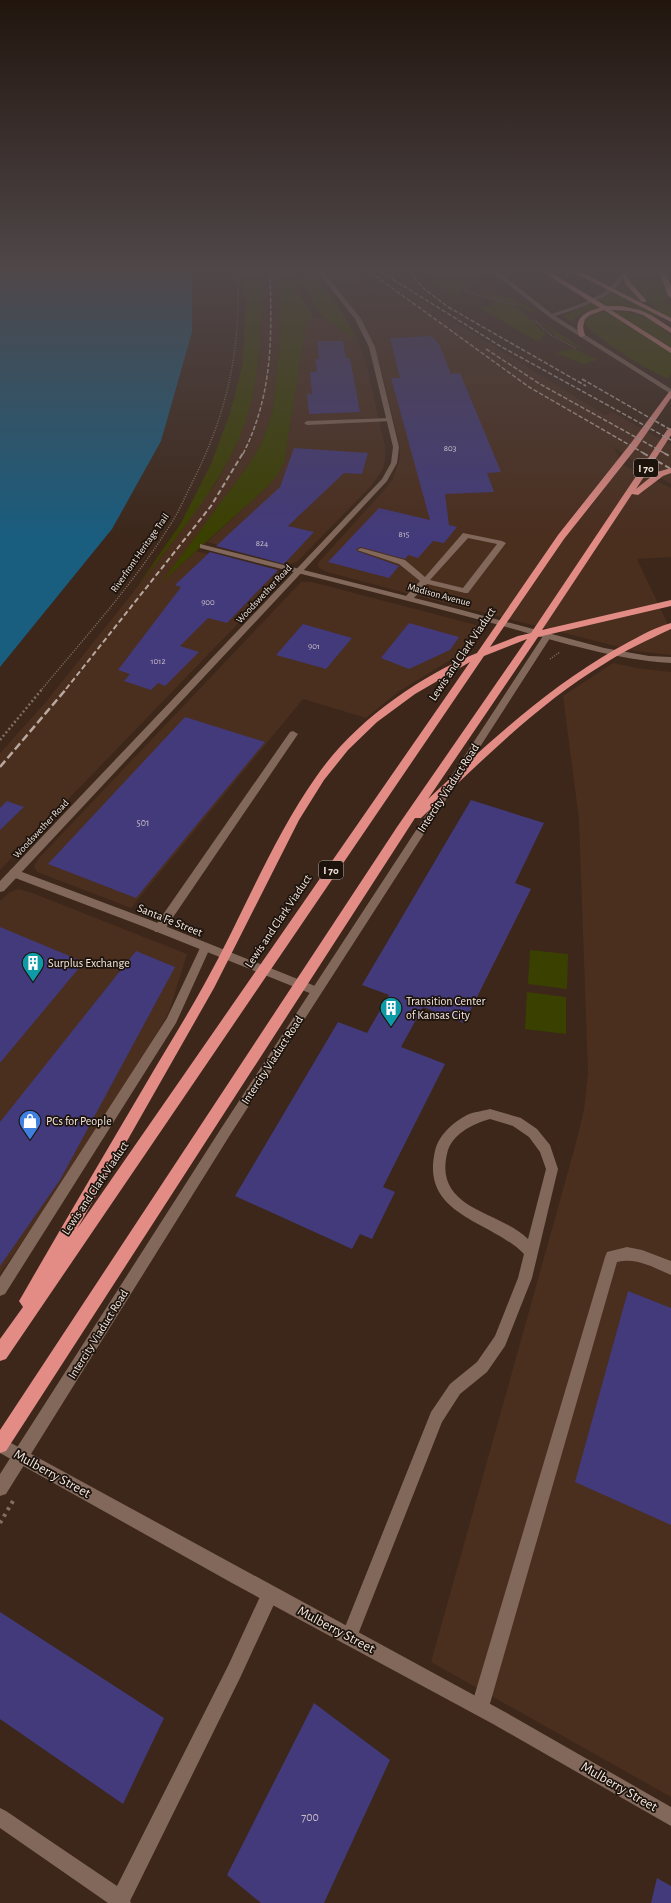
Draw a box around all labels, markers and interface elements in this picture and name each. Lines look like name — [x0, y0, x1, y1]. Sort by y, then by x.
house number: 803 — [444, 444, 457, 453]
road number: I 70 — [634, 459, 658, 477]
street label: Riverfront Heritage Trail — [109, 512, 171, 594]
house number: 815 — [398, 530, 410, 539]
house number: 824 — [256, 539, 269, 548]
street label: Woodswether Road — [234, 563, 294, 625]
street label: Madison Avenue — [407, 582, 472, 608]
house number: 900 — [201, 598, 215, 607]
street label: Lewis and Clark Viaduct — [426, 605, 498, 703]
house number: 901 — [308, 642, 320, 651]
house number: 1012 — [150, 657, 166, 666]
street label: Intercity Viaduct Road — [415, 742, 482, 835]
street label: Woodswether Road — [11, 798, 71, 860]
house number: 501 — [137, 818, 149, 828]
road number: I 70 — [319, 861, 343, 879]
street label: Lewis and Clark Viaduct — [242, 872, 314, 970]
street label: Santa Fe Street — [136, 902, 204, 939]
building icon: Surplus Exchange — [20, 950, 46, 983]
place label: Surplus Exchange — [48, 957, 130, 969]
building icon: Transition Center of Kansas City — [378, 995, 404, 1028]
place label: Transition Center of Kansas City — [406, 995, 485, 1022]
street label: Intercity Viaduct Road — [239, 1014, 306, 1107]
shop icon: PCs for People — [17, 1108, 43, 1141]
place label: PCs for People — [46, 1115, 112, 1127]
street label: Lewis and Clark Viaduct — [59, 1139, 131, 1237]
street label: Intercity Viaduct Road — [66, 1287, 131, 1381]
street label: Mulberry Street — [11, 1447, 93, 1501]
street label: Mulberry Street — [295, 1604, 377, 1656]
street label: Mulberry Street — [578, 1760, 660, 1815]
house number: 700 — [301, 1811, 319, 1823]

